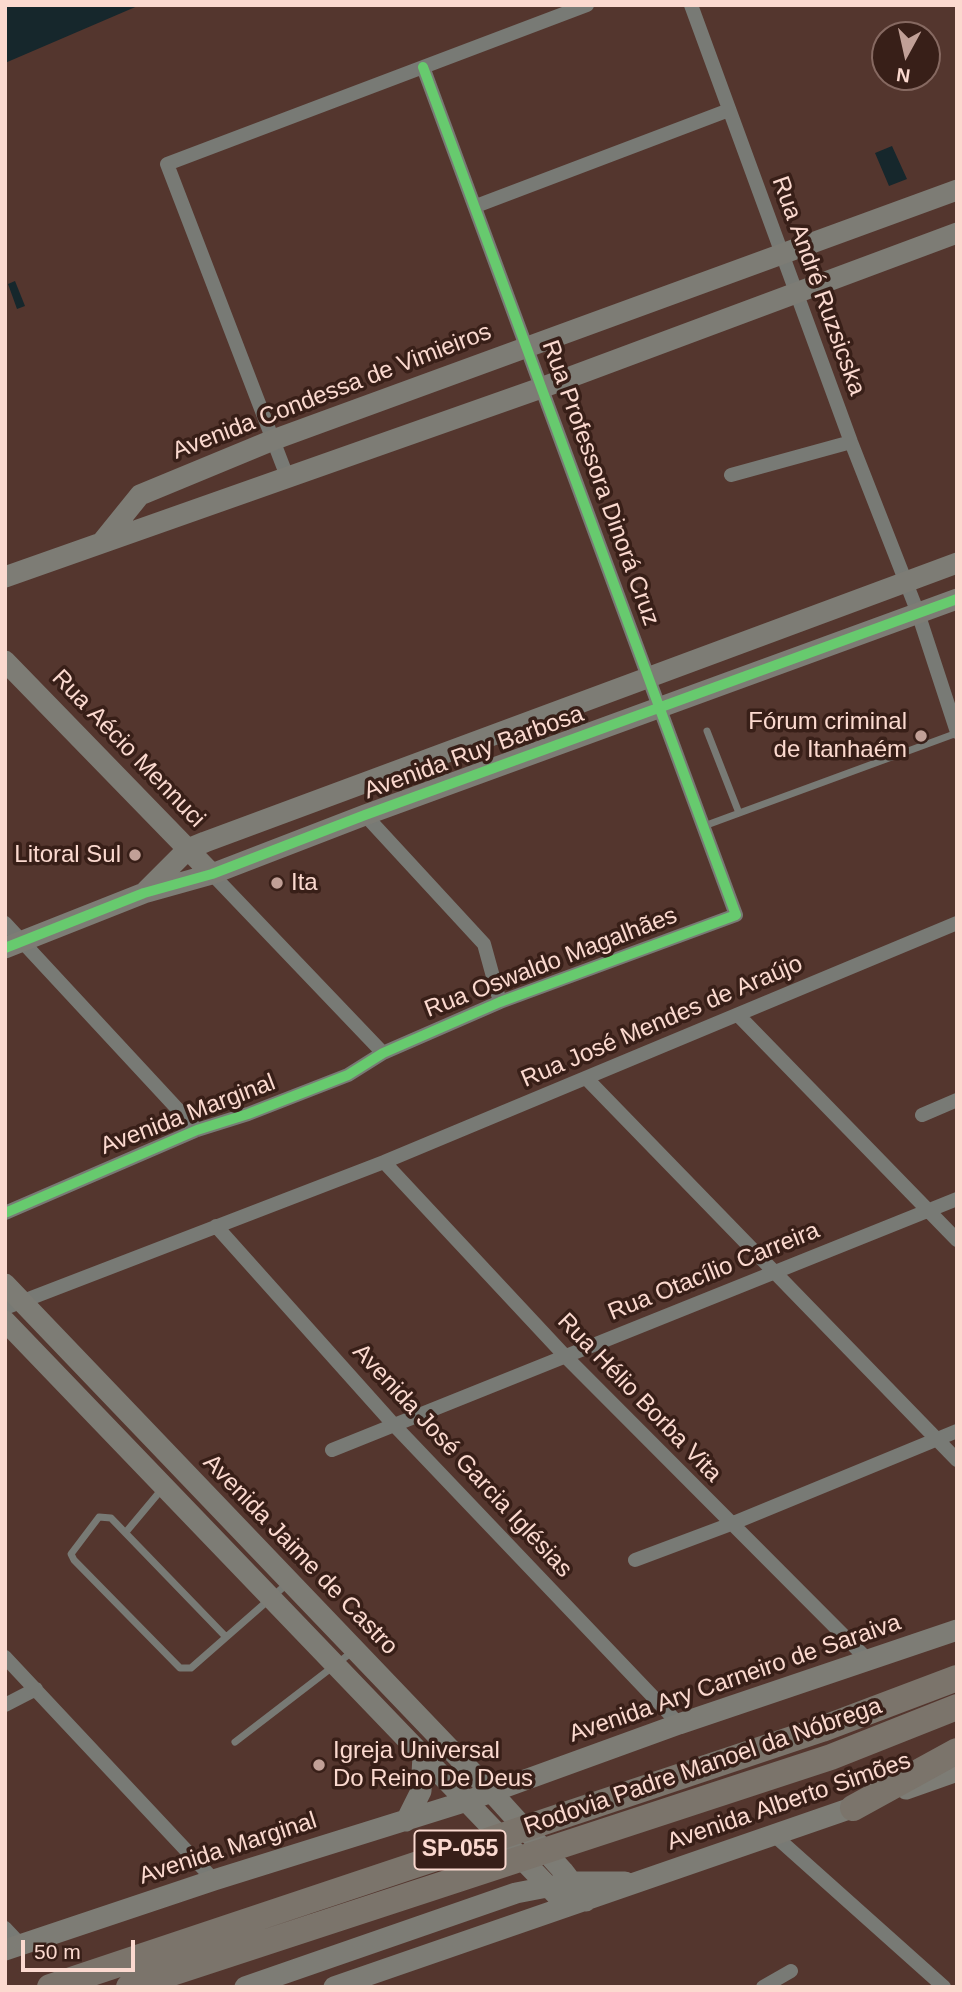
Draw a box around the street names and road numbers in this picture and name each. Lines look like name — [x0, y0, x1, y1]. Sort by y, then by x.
street label: Rua André Ruzsicska — [765, 173, 871, 399]
street label: Avenida Condessa de Vimieiros — [168, 318, 496, 466]
street label: Rua Professora Dinorá Cruz — [535, 336, 665, 630]
street label: Rua Aécio Mennuci — [45, 664, 211, 834]
street label: Avenida Ruy Barbosa — [360, 700, 588, 806]
street label: Rua Oswaldo Magalhães — [421, 902, 681, 1024]
street label: Rua José Mendes de Araújo — [517, 950, 807, 1094]
street label: Avenida Marginal — [96, 1068, 280, 1162]
street label: Rua Otacílio Carreira — [604, 1216, 824, 1328]
street label: Rua Hélio Borba Vita — [551, 1308, 727, 1488]
street label: Avenida José Garcia Iglésias — [346, 1338, 578, 1584]
street label: Avenida Jaime de Castro — [197, 1449, 403, 1661]
street label: Avenida Ary Carneiro de Saraiva — [565, 1609, 905, 1749]
street label: Rodovia Padre Manoel da Nóbrega — [520, 1692, 886, 1842]
street label: Avenida Alberto Simões — [663, 1747, 915, 1857]
street label: Avenida Marginal — [136, 1807, 320, 1891]
road number: SP-055 — [414, 1830, 505, 1870]

